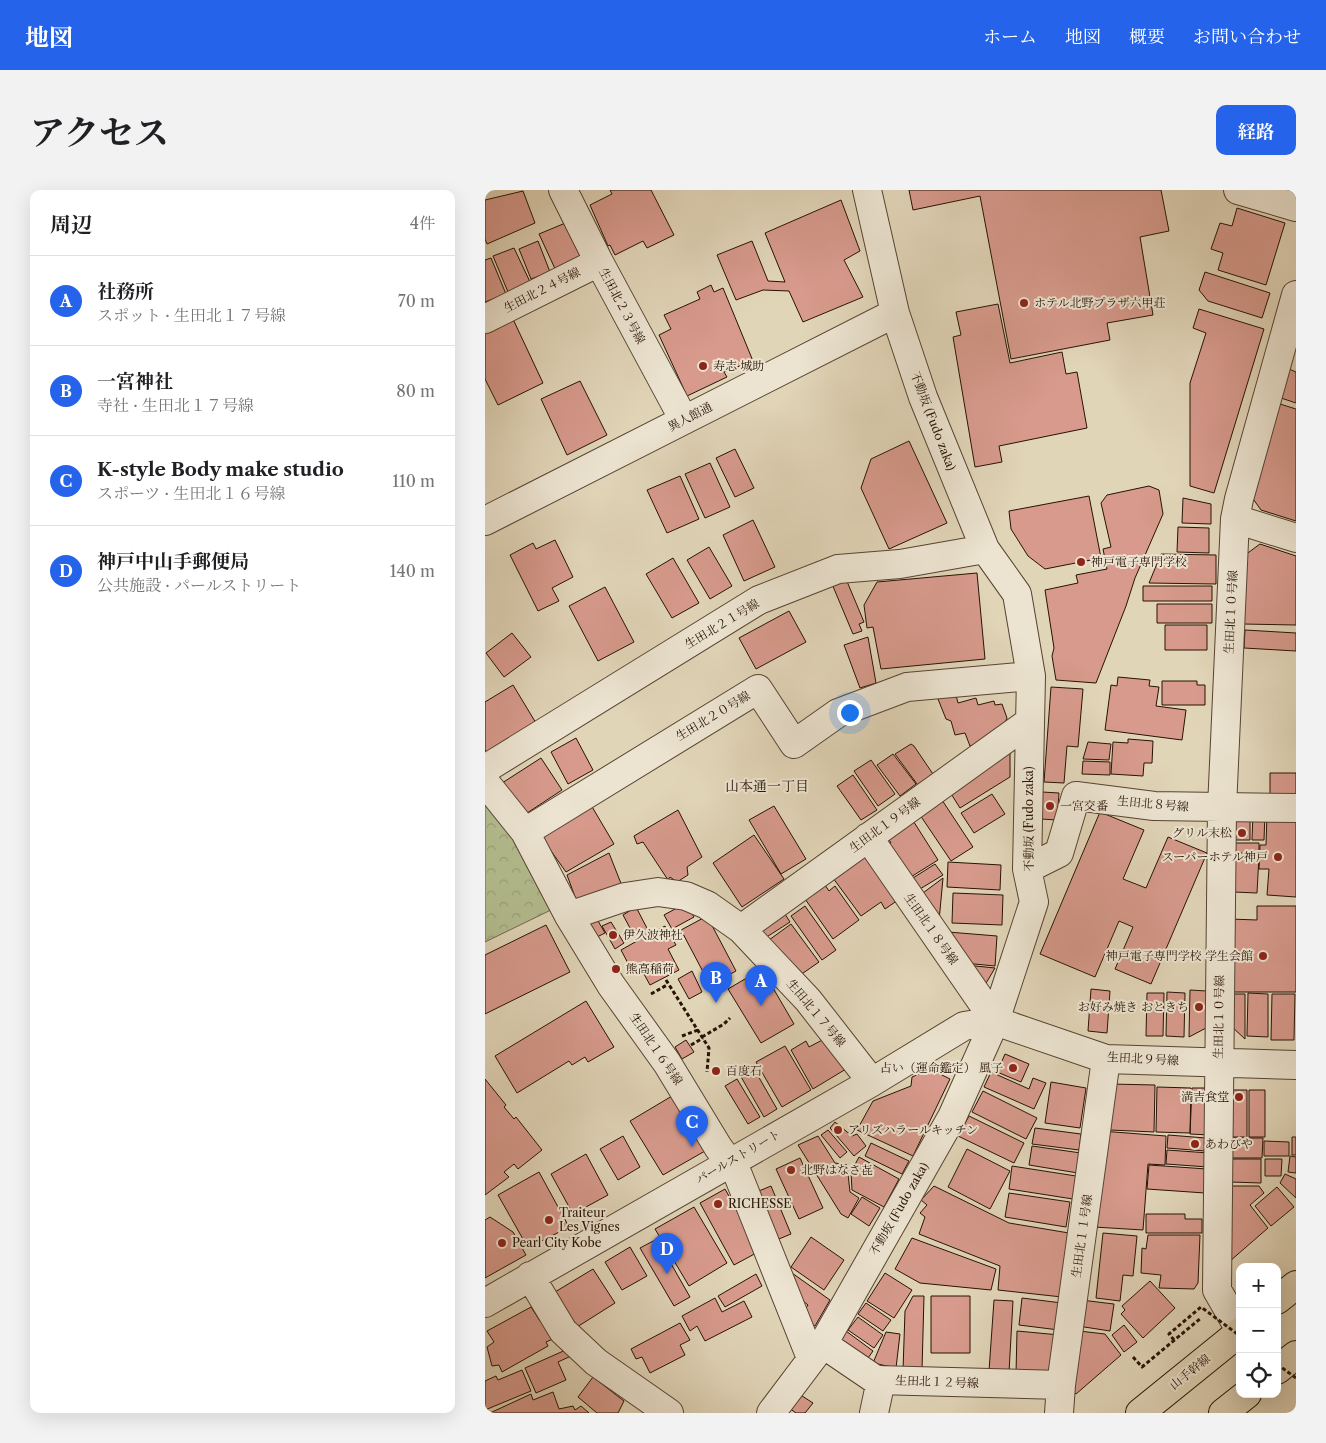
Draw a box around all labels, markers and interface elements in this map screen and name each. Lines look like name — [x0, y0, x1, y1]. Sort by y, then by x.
text: 地図 — [25, 23, 73, 52]
text: ホーム — [983, 26, 1037, 48]
text: 地図 — [1065, 26, 1101, 48]
text: 概要 — [1129, 26, 1165, 48]
text: お問い合わせ — [1193, 26, 1301, 48]
button: 経路 — [1216, 105, 1296, 155]
text: アクセス — [30, 111, 169, 154]
text: 周辺 — [50, 212, 92, 237]
text: 4件 — [410, 213, 435, 233]
street label: 生田北２４号線 — [501, 264, 583, 315]
street label: 生田北２３号線 — [596, 265, 649, 346]
text: 社務所 — [97, 280, 154, 303]
text: A — [60, 291, 72, 311]
text: 70 m — [398, 291, 435, 311]
place label: ホテル北野プラザ六甲荘 — [1034, 295, 1165, 310]
marker: ホテル北野プラザ六甲荘 — [1018, 297, 1030, 309]
text: スポット · 生田北１７号線 — [97, 305, 286, 325]
place label: 寿志 城助 — [713, 358, 764, 373]
marker: 寿志 城助 — [697, 360, 709, 372]
street label: 不動坂 (Fudo zaka) — [908, 369, 959, 473]
text: 一宮神社 — [97, 370, 173, 393]
text: B — [60, 381, 72, 401]
text: 80 m — [396, 381, 435, 401]
text: 寺社 · 生田北１７号線 — [97, 395, 254, 415]
street label: 異人館通 — [665, 399, 715, 434]
text: K-style Body make studio — [97, 458, 344, 481]
text: C — [60, 471, 72, 491]
text: 110 m — [392, 471, 435, 491]
text: スポーツ · 生田北１６号線 — [97, 483, 285, 503]
text: 神戸中山手郵便局 — [97, 550, 249, 573]
place label: 神戸電子専門学校 — [1091, 554, 1187, 569]
marker: 神戸電子専門学校 — [1075, 556, 1087, 568]
text: D — [59, 561, 73, 581]
text: 140 m — [390, 561, 435, 581]
street label: 生田北１０号線 — [1221, 570, 1240, 654]
text: 公共施設 · パールストリート — [97, 575, 301, 595]
street label: 生田北２１号線 — [682, 596, 762, 652]
street label: 生田北２０号線 — [673, 688, 753, 744]
your location — [837, 700, 863, 726]
street label: 不動坂 (Fudo zaka) — [1021, 766, 1036, 872]
district label: 山本通一丁目 — [725, 777, 809, 795]
street label: 生田北８号線 — [1117, 793, 1190, 814]
street label: 生田北１９号線 — [846, 794, 923, 855]
place label: 一宮交番 — [1060, 798, 1108, 813]
marker: 一宮交番 — [1044, 800, 1056, 812]
place label: グリル末松 — [1172, 825, 1232, 840]
marker: グリル末松 — [1236, 827, 1248, 839]
place label: スーパーホテル神戸 — [1162, 849, 1268, 864]
marker: スーパーホテル神戸 — [1272, 851, 1284, 863]
street label: 生田北１８号線 — [901, 890, 962, 967]
place label: 伊久波神社 — [623, 927, 683, 942]
marker: 伊久波神社 — [607, 929, 619, 941]
place label: 神戸電子専門学校 学生会館 — [1106, 948, 1253, 963]
marker: 神戸電子専門学校 学生会館 — [1257, 950, 1269, 962]
place label: 熊高稲荷 — [626, 961, 674, 976]
pin: B — [700, 962, 732, 1003]
marker: 熊高稲荷 — [610, 963, 622, 975]
pin: A — [745, 965, 777, 1006]
street label: 生田北１０号線 — [1210, 975, 1227, 1059]
street label: 生田北１７号線 — [784, 976, 849, 1050]
place label: お好み焼き おときち — [1078, 999, 1189, 1014]
marker: お好み焼き おときち — [1193, 1001, 1205, 1013]
street label: 生田北１６号線 — [627, 1010, 686, 1088]
street label: 生田北９号線 — [1107, 1049, 1179, 1068]
place label: 占い（運命鑑定） 風子 — [880, 1060, 1003, 1075]
marker: 占い（運命鑑定） 風子 — [1007, 1062, 1019, 1074]
place label: 百度石 — [726, 1063, 762, 1078]
marker: 百度石 — [710, 1065, 722, 1077]
place label: 満吉食堂 — [1181, 1089, 1229, 1104]
marker: 満吉食堂 — [1233, 1091, 1245, 1103]
pin: C — [676, 1106, 708, 1147]
place label: アリズハラールキッチン — [848, 1122, 978, 1137]
marker: アリズハラールキッチン — [832, 1124, 844, 1136]
street label: パールストリート — [693, 1126, 783, 1187]
place label: あわびや — [1205, 1136, 1253, 1151]
marker: あわびや — [1189, 1138, 1201, 1150]
street label: 不動坂 (Fudo zaka) — [866, 1159, 932, 1258]
place label: 北野はなさ㐂 — [801, 1162, 873, 1177]
marker: 北野はなさ㐂 — [785, 1164, 797, 1176]
street label: 生田北１１号線 — [1068, 1193, 1095, 1279]
place label: RICHESSE — [728, 1196, 792, 1211]
marker: RICHESSE — [712, 1198, 724, 1210]
place label: Traiteur Les Vignes — [559, 1205, 620, 1234]
marker: Traiteur Les Vignes — [543, 1214, 555, 1226]
pin: D — [651, 1233, 683, 1274]
place label: Pearl City Kobe — [512, 1235, 602, 1250]
marker: Pearl City Kobe — [496, 1237, 508, 1249]
map controls — [1236, 1263, 1281, 1398]
button: + — [1236, 1263, 1281, 1308]
button: − — [1236, 1308, 1281, 1353]
street label: 山手幹線 — [1166, 1351, 1213, 1393]
button: locate — [1236, 1353, 1281, 1398]
street label: 生田北１２号線 — [895, 1373, 979, 1390]

